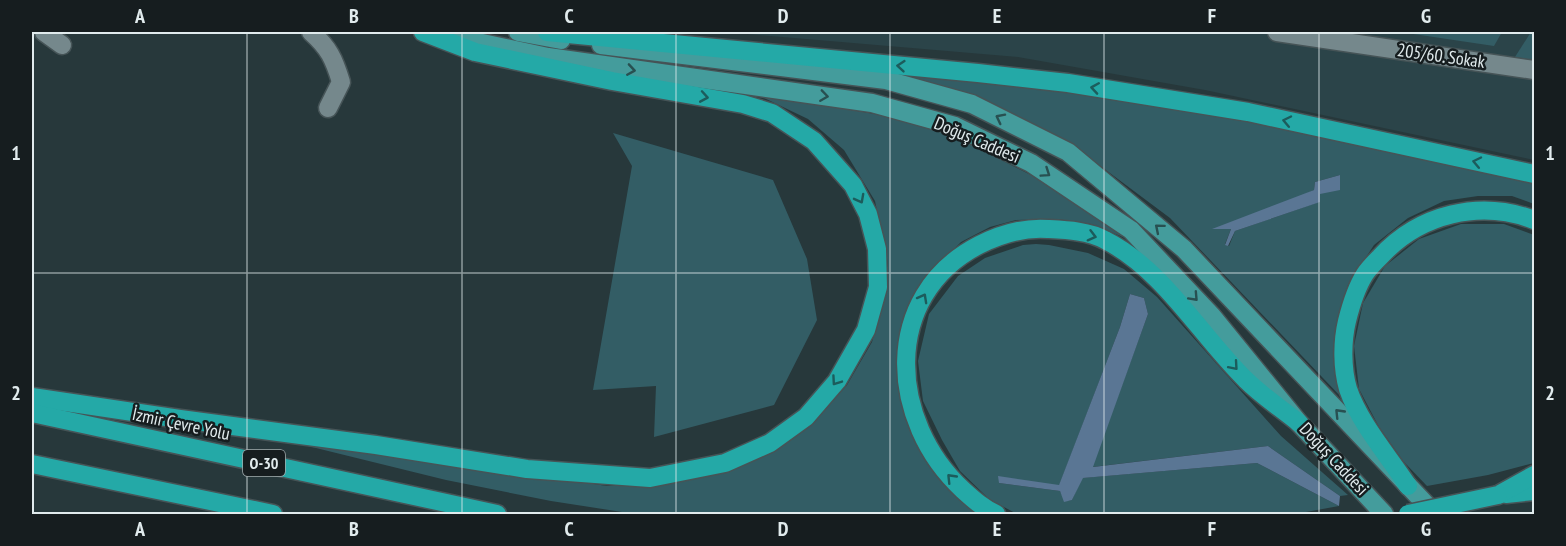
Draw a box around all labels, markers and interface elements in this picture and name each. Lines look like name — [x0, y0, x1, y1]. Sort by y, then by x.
text: A — [134, 3, 146, 29]
text: B — [349, 3, 359, 29]
text: C — [564, 3, 574, 29]
text: D — [778, 3, 789, 29]
text: E — [993, 3, 1001, 29]
text: F — [1208, 3, 1216, 29]
text: G — [1421, 3, 1431, 29]
street label: 205/60. Sokak — [1396, 38, 1486, 73]
one-way arrow — [896, 60, 905, 73]
one-way arrow — [626, 63, 635, 75]
one-way arrow — [1090, 82, 1099, 94]
one-way arrow — [819, 90, 829, 102]
one-way arrow — [699, 91, 708, 103]
street label: Doğuş Caddesi — [931, 111, 1024, 168]
one-way arrow — [995, 114, 1006, 126]
one-way arrow — [1282, 115, 1292, 128]
text: 1 — [11, 140, 21, 166]
text: 1 — [1545, 140, 1555, 166]
one-way arrow — [1473, 156, 1483, 169]
one-way arrow — [1040, 165, 1050, 177]
one-way arrow — [853, 193, 864, 203]
one-way arrow — [1155, 225, 1166, 236]
one-way arrow — [1087, 228, 1097, 241]
one-way arrow — [1187, 291, 1198, 301]
one-way arrow — [916, 294, 927, 304]
one-way arrow — [1226, 359, 1237, 370]
one-way arrow — [832, 374, 843, 385]
text: 2 — [11, 380, 21, 406]
text: 2 — [1545, 380, 1555, 406]
street label: İzmir Çevre Yolu — [130, 402, 232, 445]
one-way arrow — [1335, 409, 1346, 419]
street label: Doğuş Caddesi — [1295, 418, 1374, 500]
road number: O-30 — [243, 450, 285, 476]
one-way arrow — [947, 474, 958, 484]
text: A — [134, 516, 146, 542]
text: B — [349, 516, 359, 542]
text: C — [564, 516, 574, 542]
text: D — [778, 516, 789, 542]
text: E — [993, 516, 1001, 542]
text: F — [1208, 516, 1216, 542]
text: G — [1421, 516, 1431, 542]

